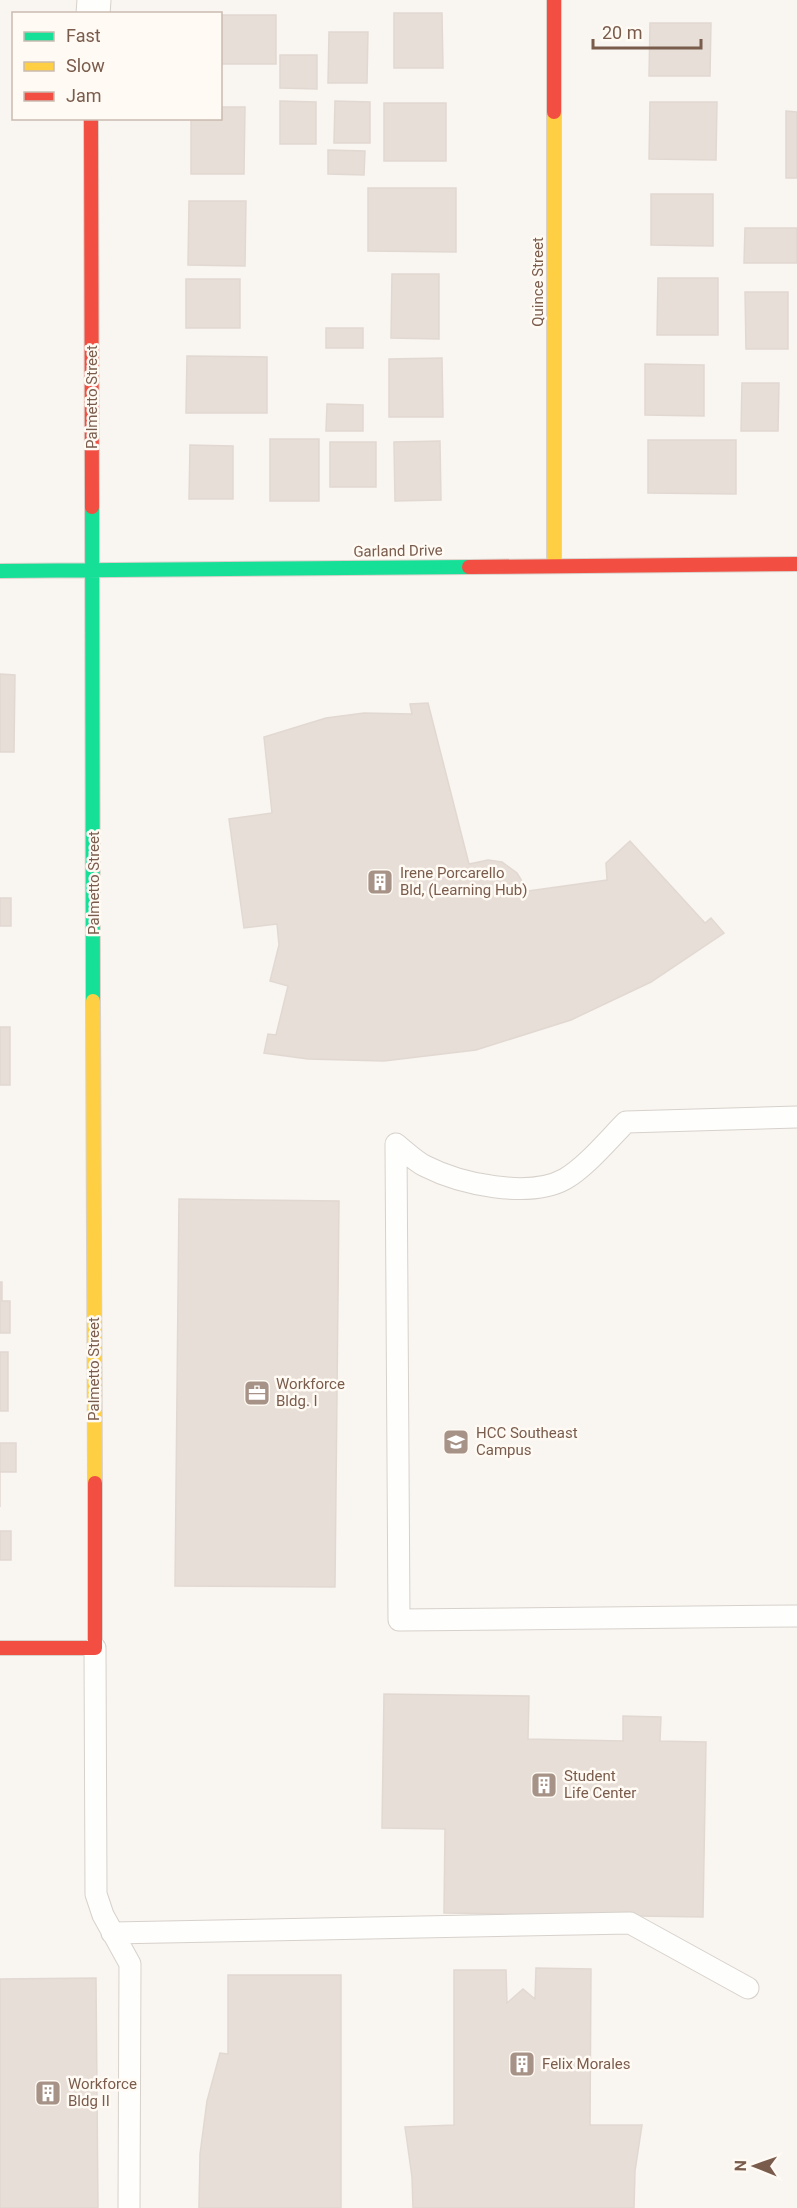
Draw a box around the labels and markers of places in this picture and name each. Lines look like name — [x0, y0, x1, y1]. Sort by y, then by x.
place label: Irene Porcarello Bld, (Learning Hub) — [400, 864, 528, 899]
building icon: Irene Porcarello Bld, (Learning Hub) — [365, 867, 395, 897]
place label: Workforce Bldg. I — [276, 1375, 345, 1410]
office icon: Workforce Bldg. I — [242, 1378, 272, 1408]
place label: HCC Southeast Campus — [476, 1424, 578, 1459]
school or university icon: HCC Southeast Campus — [441, 1427, 471, 1457]
place label: Student Life Center — [564, 1767, 636, 1802]
building icon: Student Life Center — [529, 1770, 559, 1800]
building icon: Felix Morales — [507, 2049, 537, 2079]
place label: Felix Morales — [542, 2055, 631, 2073]
place label: Workforce Bldg II — [68, 2075, 137, 2110]
building icon: Workforce Bldg II — [33, 2078, 63, 2108]

